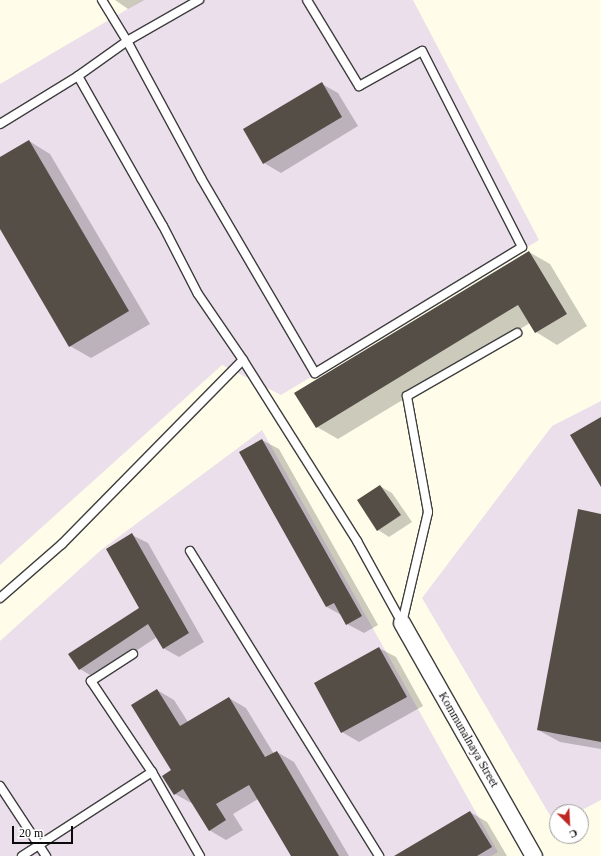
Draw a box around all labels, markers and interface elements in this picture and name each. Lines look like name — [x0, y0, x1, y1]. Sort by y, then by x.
street label: Kommunalnaya Street — [435, 690, 501, 790]
north arrow — [549, 804, 589, 844]
scale bar — [14, 818, 75, 844]
text: 20 m — [19, 826, 43, 840]
text: С — [567, 827, 580, 841]

